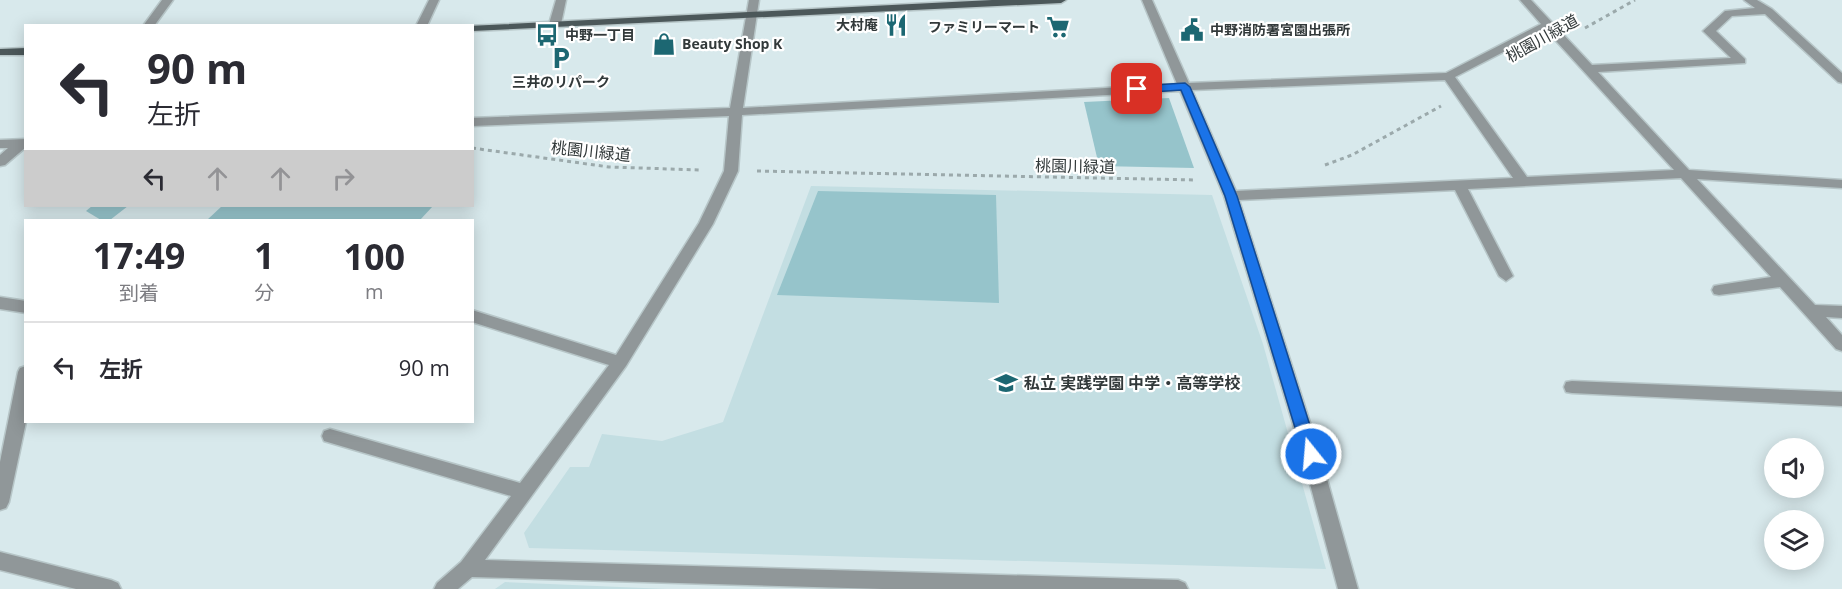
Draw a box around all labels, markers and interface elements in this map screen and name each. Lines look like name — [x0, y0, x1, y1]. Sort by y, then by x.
street label: 桃園川緑道 — [1502, 9, 1582, 67]
restaurant icon: 大村庵 — [883, 12, 909, 38]
supermarket icon: ファミリーマート — [1045, 14, 1071, 40]
place label: 大村庵 — [836, 15, 878, 34]
place label: ファミリーマート — [928, 17, 1040, 36]
public building icon: 中野消防署宮園出張所 — [1179, 17, 1205, 43]
place label: 中野消防署宮園出張所 — [1210, 20, 1350, 39]
bus stop icon: 中野一丁目 — [534, 22, 560, 48]
place label: 中野一丁目 — [565, 25, 635, 44]
shop icon: Beauty Shop K — [651, 31, 677, 57]
place label: Beauty Shop K — [682, 34, 783, 53]
text: 90 m — [147, 39, 247, 96]
parking icon: 三井のリパーク — [548, 45, 574, 71]
icon: left — [48, 48, 126, 126]
pin — [1111, 63, 1162, 114]
place label: 三井のリパーク — [512, 72, 610, 91]
icon: arrive — [1120, 72, 1153, 105]
text: 左折 — [147, 95, 201, 132]
street label: 桃園川緑道 — [550, 136, 632, 166]
street label: 桃園川緑道 — [1035, 154, 1115, 178]
icon: left — [138, 162, 171, 195]
icon: ahead — [201, 162, 234, 195]
icon: ahead — [264, 162, 297, 195]
icon: right — [327, 162, 360, 195]
text: 17:49 — [93, 231, 185, 280]
text: 1 — [254, 231, 275, 280]
text: 100 — [343, 232, 405, 281]
text: m — [365, 278, 384, 305]
text: 到着 — [119, 279, 159, 306]
text: 分 — [254, 279, 274, 306]
icon: left — [48, 351, 81, 384]
text: 90 m — [399, 352, 450, 382]
text: 左折 — [99, 353, 143, 383]
school or university icon: 私立 実践学園 中学・高等学校 — [993, 370, 1019, 396]
place label: 私立 実践学園 中学・高等学校 — [1024, 372, 1240, 394]
position arrow — [1279, 422, 1343, 486]
map controls — [1764, 438, 1824, 570]
button: sound — [1764, 438, 1824, 498]
button: layers — [1764, 510, 1824, 570]

